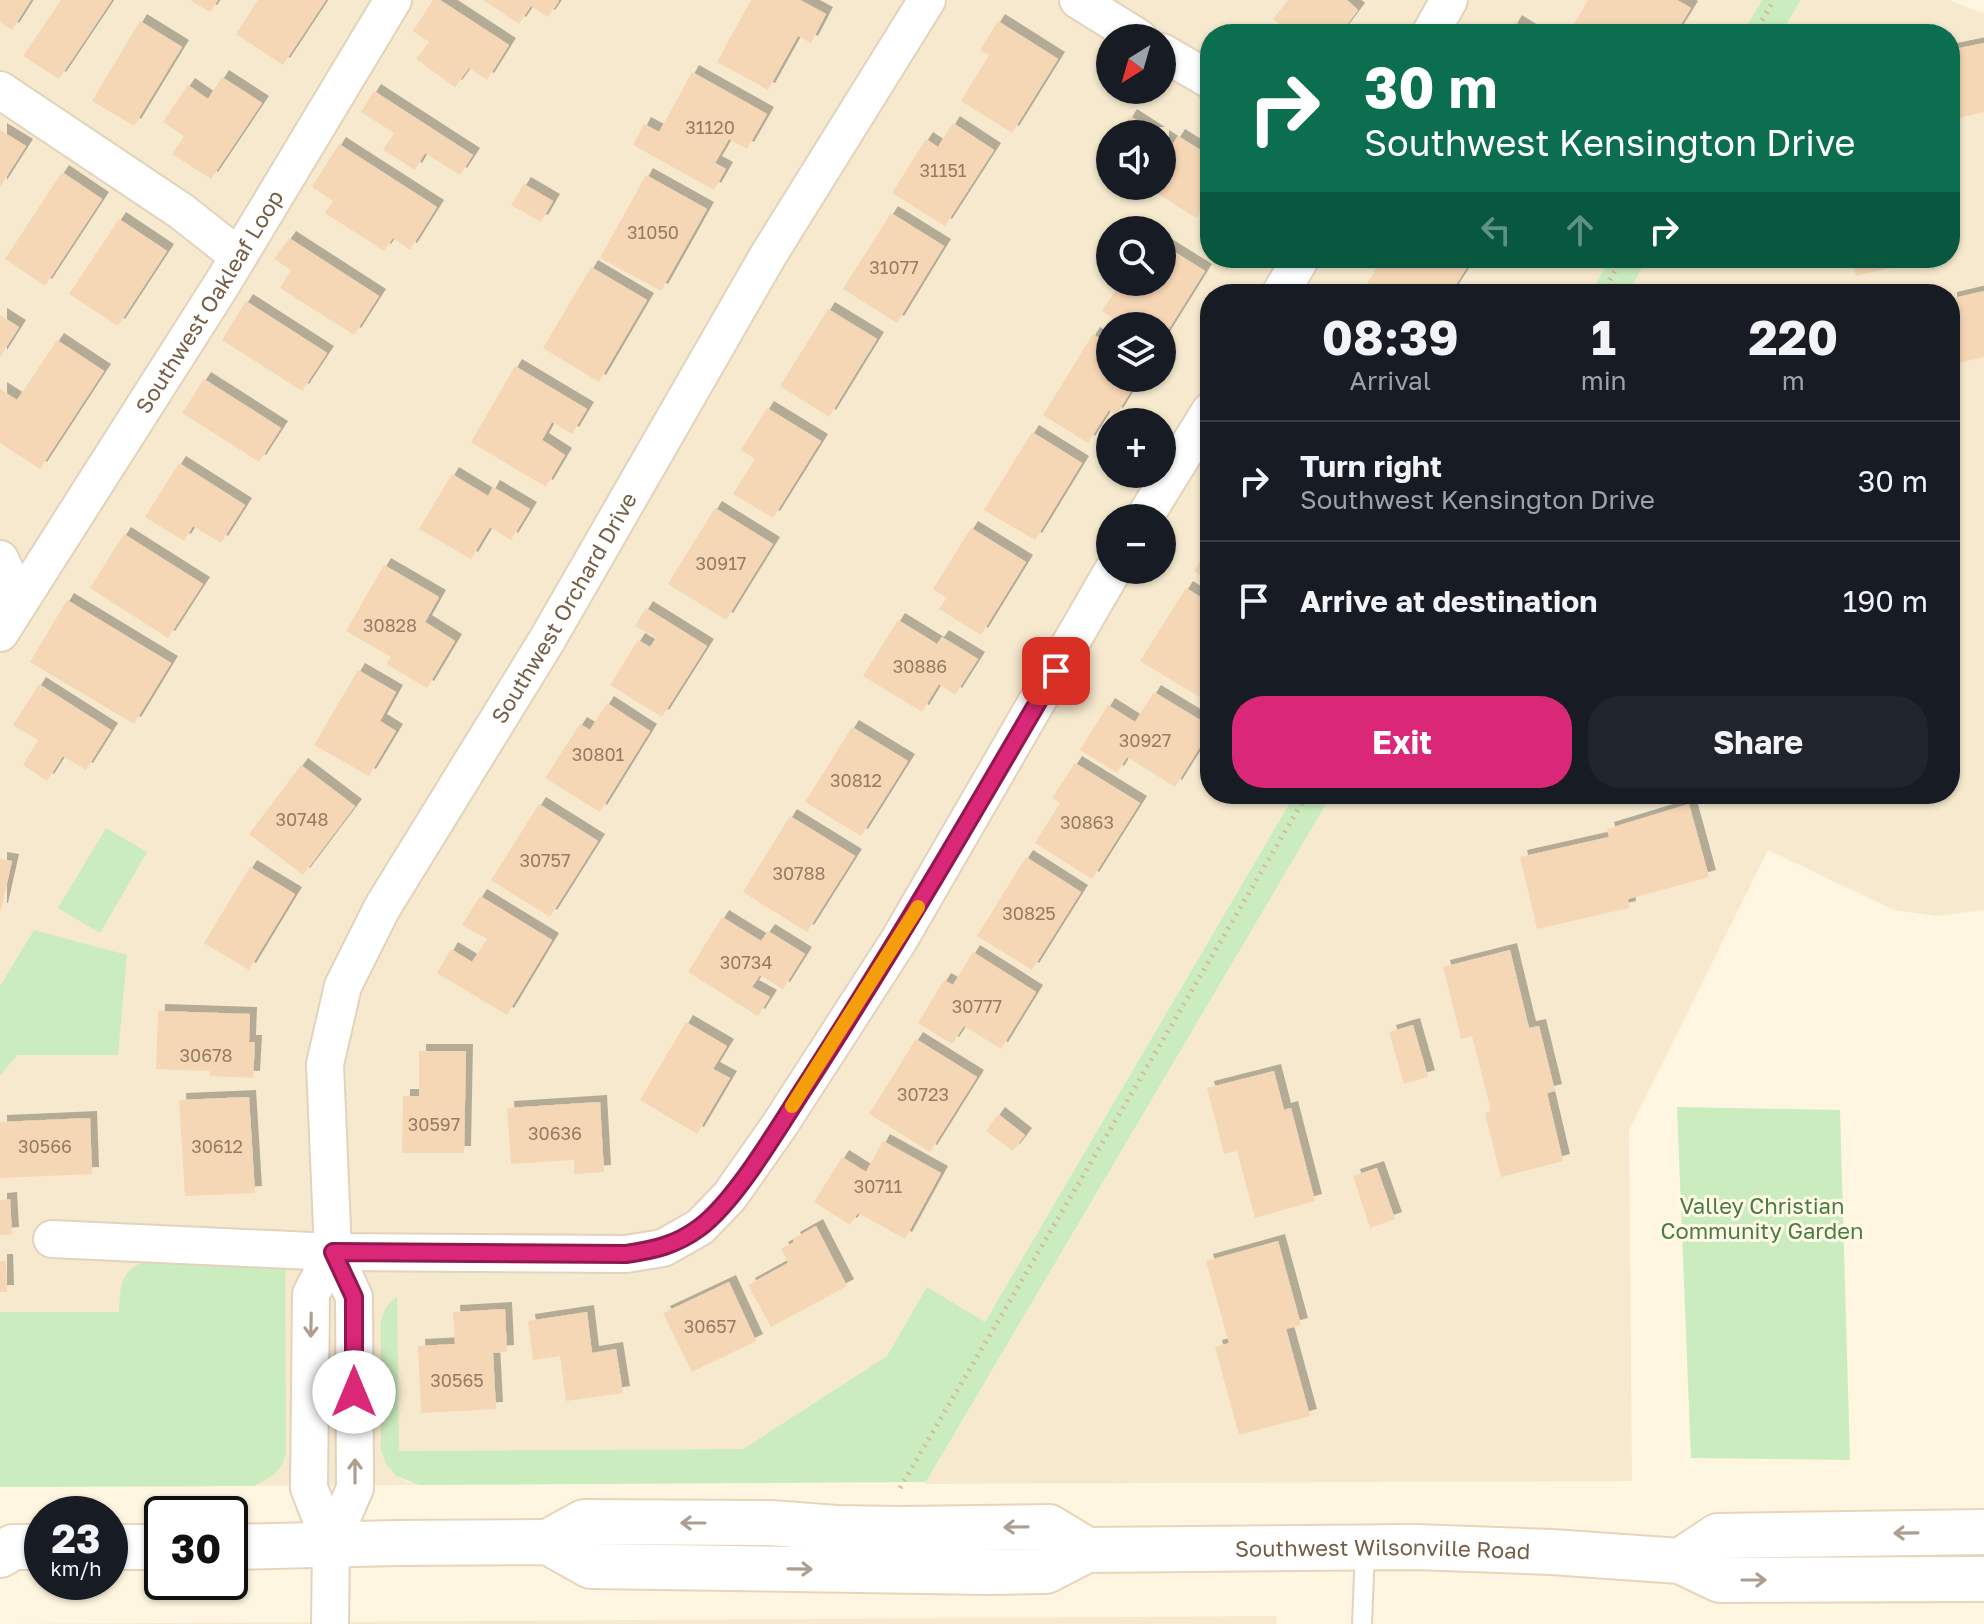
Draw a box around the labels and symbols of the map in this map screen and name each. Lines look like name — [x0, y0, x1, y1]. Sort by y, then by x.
north arrow — [1096, 24, 1176, 104]
house number: 31120 — [685, 116, 735, 138]
house number: 31151 — [919, 159, 967, 181]
street label: Southwest Oakleaf Loop — [129, 185, 289, 418]
house number: 31050 — [627, 221, 679, 243]
house number: 31077 — [869, 256, 919, 278]
street label: Southwest Orchard Drive — [485, 487, 642, 728]
house number: 30917 — [696, 552, 746, 574]
house number: 30828 — [363, 614, 417, 636]
pin — [1022, 637, 1090, 705]
house number: 30886 — [893, 655, 947, 677]
house number: 30927 — [1119, 729, 1171, 751]
house number: 30801 — [572, 743, 625, 765]
house number: 30812 — [830, 769, 882, 791]
house number: 30748 — [275, 808, 329, 830]
house number: 30863 — [1060, 811, 1114, 833]
house number: 30757 — [519, 849, 571, 871]
house number: 30788 — [772, 862, 826, 884]
house number: 30825 — [1002, 902, 1056, 924]
house number: 30734 — [720, 951, 772, 973]
house number: 30777 — [952, 995, 1002, 1017]
house number: 30678 — [179, 1044, 233, 1066]
house number: 30723 — [897, 1083, 949, 1105]
house number: 30597 — [408, 1113, 460, 1135]
house number: 30636 — [528, 1122, 582, 1144]
house number: 30566 — [18, 1135, 72, 1157]
house number: 30612 — [191, 1135, 243, 1157]
house number: 30711 — [854, 1175, 903, 1197]
park label: Valley Christian Community Garden — [1660, 1192, 1864, 1244]
one-way arrow — [303, 1311, 318, 1338]
house number: 30657 — [684, 1315, 736, 1337]
position arrow — [312, 1350, 396, 1434]
house number: 30565 — [430, 1369, 484, 1391]
one-way arrow — [347, 1458, 363, 1485]
speed limit sign: 30 — [144, 1496, 248, 1600]
one-way arrow — [680, 1515, 707, 1531]
one-way arrow — [1003, 1520, 1030, 1535]
one-way arrow — [1893, 1525, 1920, 1541]
street label: Southwest Wilsonville Road — [1235, 1533, 1531, 1564]
one-way arrow — [786, 1562, 813, 1577]
one-way arrow — [1740, 1572, 1767, 1588]

